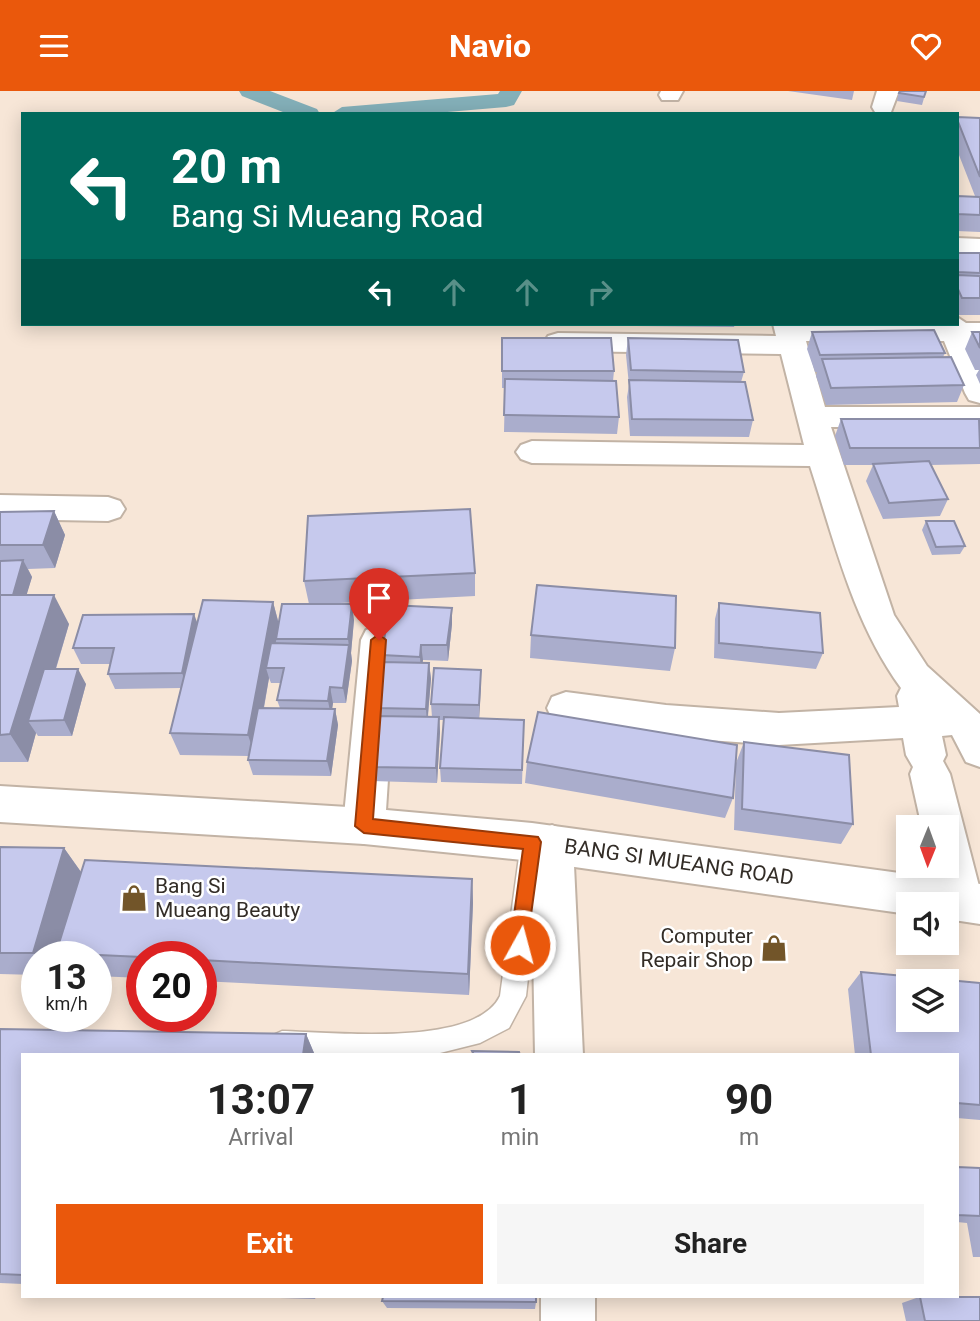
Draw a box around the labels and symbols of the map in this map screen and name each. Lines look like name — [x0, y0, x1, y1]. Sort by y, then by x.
pin — [349, 568, 409, 640]
north arrow — [896, 815, 959, 879]
street label: BANG SI MUEANG ROAD — [563, 834, 795, 890]
place label: Bang Si Mueang Beauty — [155, 874, 300, 922]
shop icon: Bang Si Mueang Beauty — [119, 883, 149, 913]
position arrow — [483, 908, 557, 982]
place label: Computer Repair Shop — [640, 924, 753, 972]
shop icon: Computer Repair Shop — [759, 933, 789, 963]
speed limit sign: 20 — [126, 941, 217, 1032]

